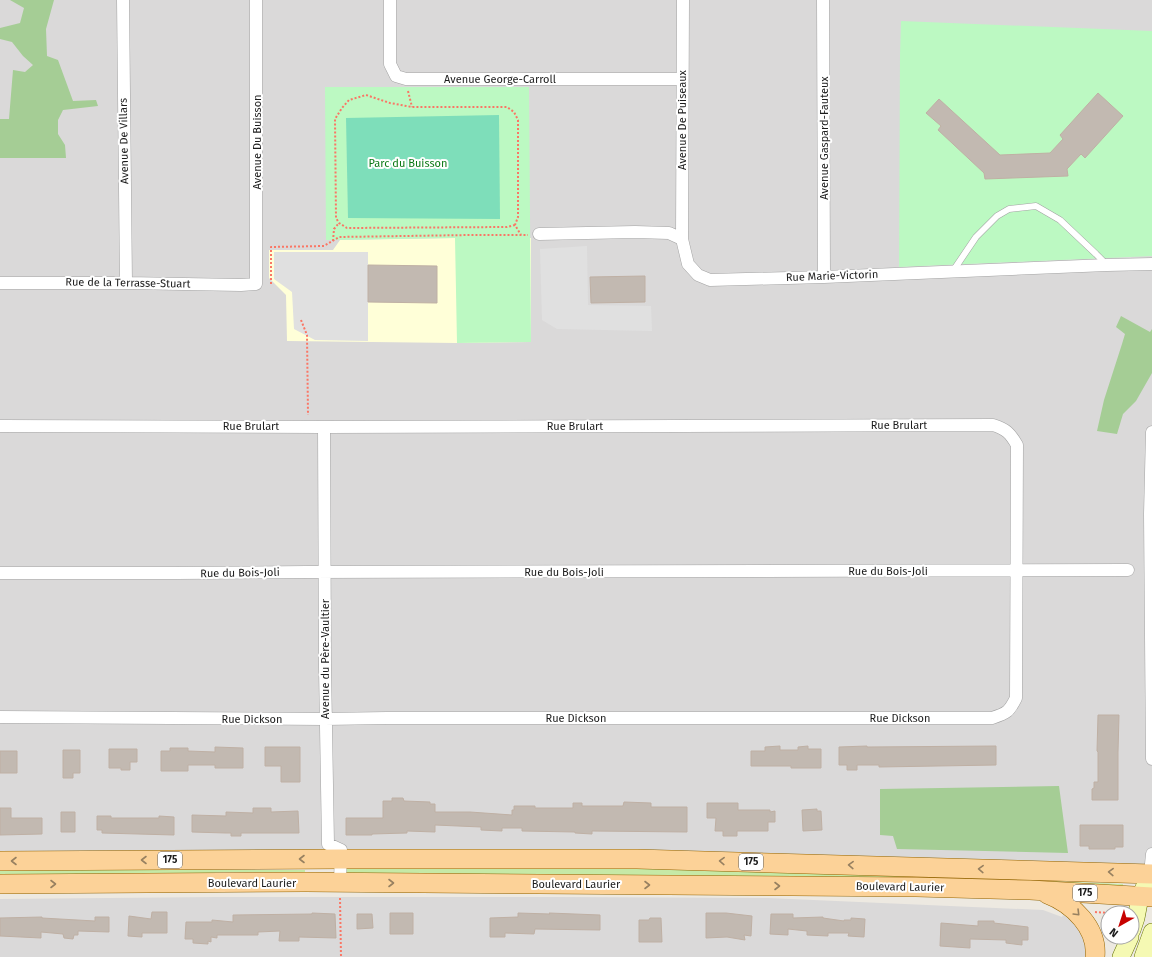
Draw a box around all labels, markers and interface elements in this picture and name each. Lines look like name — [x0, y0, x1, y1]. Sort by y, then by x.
street label: Avenue De Puiseaux — [676, 69, 689, 170]
street label: Avenue George-Carroll — [444, 73, 556, 86]
street label: Avenue Gaspard-Fauteux — [818, 76, 831, 200]
street label: Avenue Du Buisson — [251, 94, 264, 190]
street label: Avenue De Villars — [117, 98, 131, 184]
park label: Parc du Buisson — [369, 157, 447, 170]
street label: Rue Marie-Victorin — [786, 268, 878, 284]
street label: Rue de la Terrasse-Stuart — [65, 275, 191, 291]
street label: Rue Brulart — [871, 419, 927, 432]
street label: Rue Brulart — [223, 420, 279, 433]
street label: Rue Brulart — [547, 420, 603, 433]
street label: Rue du Bois-Joli — [848, 565, 928, 578]
street label: Rue du Bois-Joli — [200, 566, 280, 580]
street label: Rue du Bois-Joli — [524, 566, 604, 579]
street label: Avenue du Père-Vaultier — [319, 598, 332, 719]
street label: Rue Dickson — [546, 712, 607, 725]
street label: Rue Dickson — [870, 712, 931, 725]
street label: Rue Dickson — [222, 713, 283, 726]
road number: 175 — [158, 852, 182, 868]
road number: 175 — [739, 854, 763, 870]
one-way arrow — [299, 855, 305, 863]
one-way arrow — [141, 856, 147, 864]
one-way arrow — [11, 857, 17, 865]
one-way arrow — [719, 857, 725, 865]
one-way arrow — [848, 861, 854, 869]
one-way arrow — [978, 864, 984, 873]
one-way arrow — [1108, 868, 1114, 877]
street label: Boulevard Laurier — [208, 877, 297, 890]
street label: Boulevard Laurier — [532, 878, 621, 891]
one-way arrow — [388, 879, 394, 887]
one-way arrow — [50, 880, 56, 888]
street label: Boulevard Laurier — [856, 880, 945, 894]
one-way arrow — [644, 881, 650, 889]
one-way arrow — [774, 882, 780, 890]
road number: 175 — [1073, 885, 1097, 901]
north arrow — [1100, 905, 1140, 945]
one-way arrow — [1072, 908, 1080, 916]
text: N — [1107, 925, 1121, 940]

